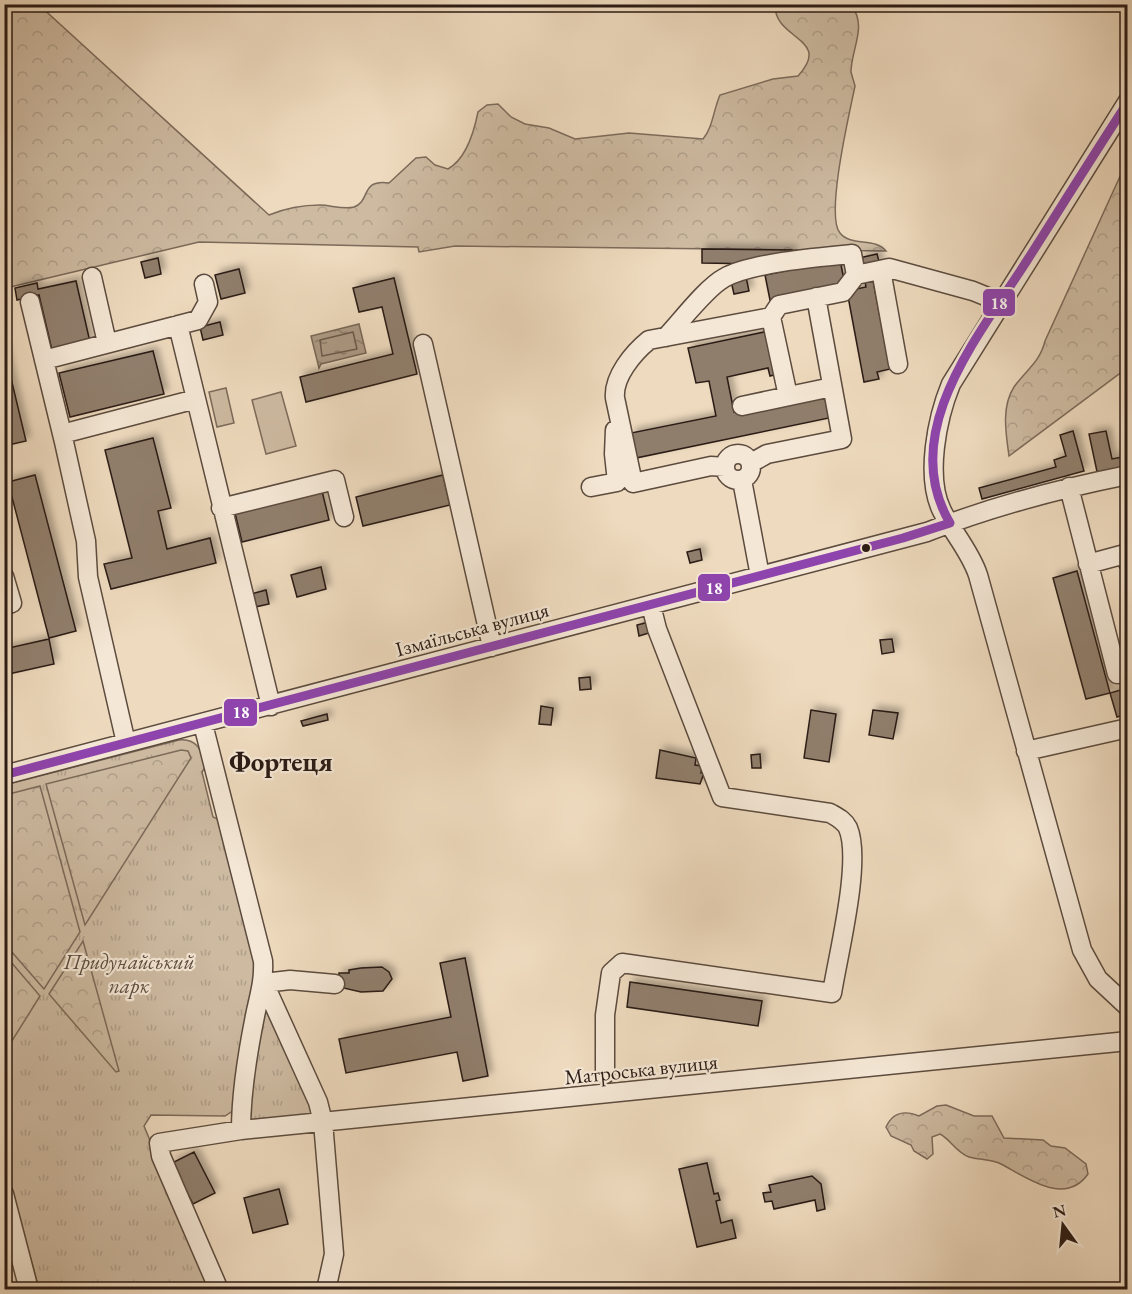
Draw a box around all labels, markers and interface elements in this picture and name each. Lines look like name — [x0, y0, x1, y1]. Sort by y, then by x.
line badge: 18 — [982, 288, 1016, 317]
text: 18 — [991, 293, 1007, 314]
unlabelled marker — [860, 542, 872, 554]
line badge: 18 — [697, 573, 731, 602]
text: 18 — [706, 578, 722, 599]
street label: Ізмаїльська вулиця — [392, 596, 552, 662]
line badge: 18 — [223, 698, 258, 727]
text: 18 — [233, 702, 249, 723]
district label: Фортеця — [229, 744, 333, 779]
park label: Придунайський парк — [63, 948, 195, 999]
street label: Матроська вулиця — [563, 1048, 719, 1090]
north arrow — [1033, 1195, 1093, 1255]
text: N — [1050, 1199, 1068, 1223]

